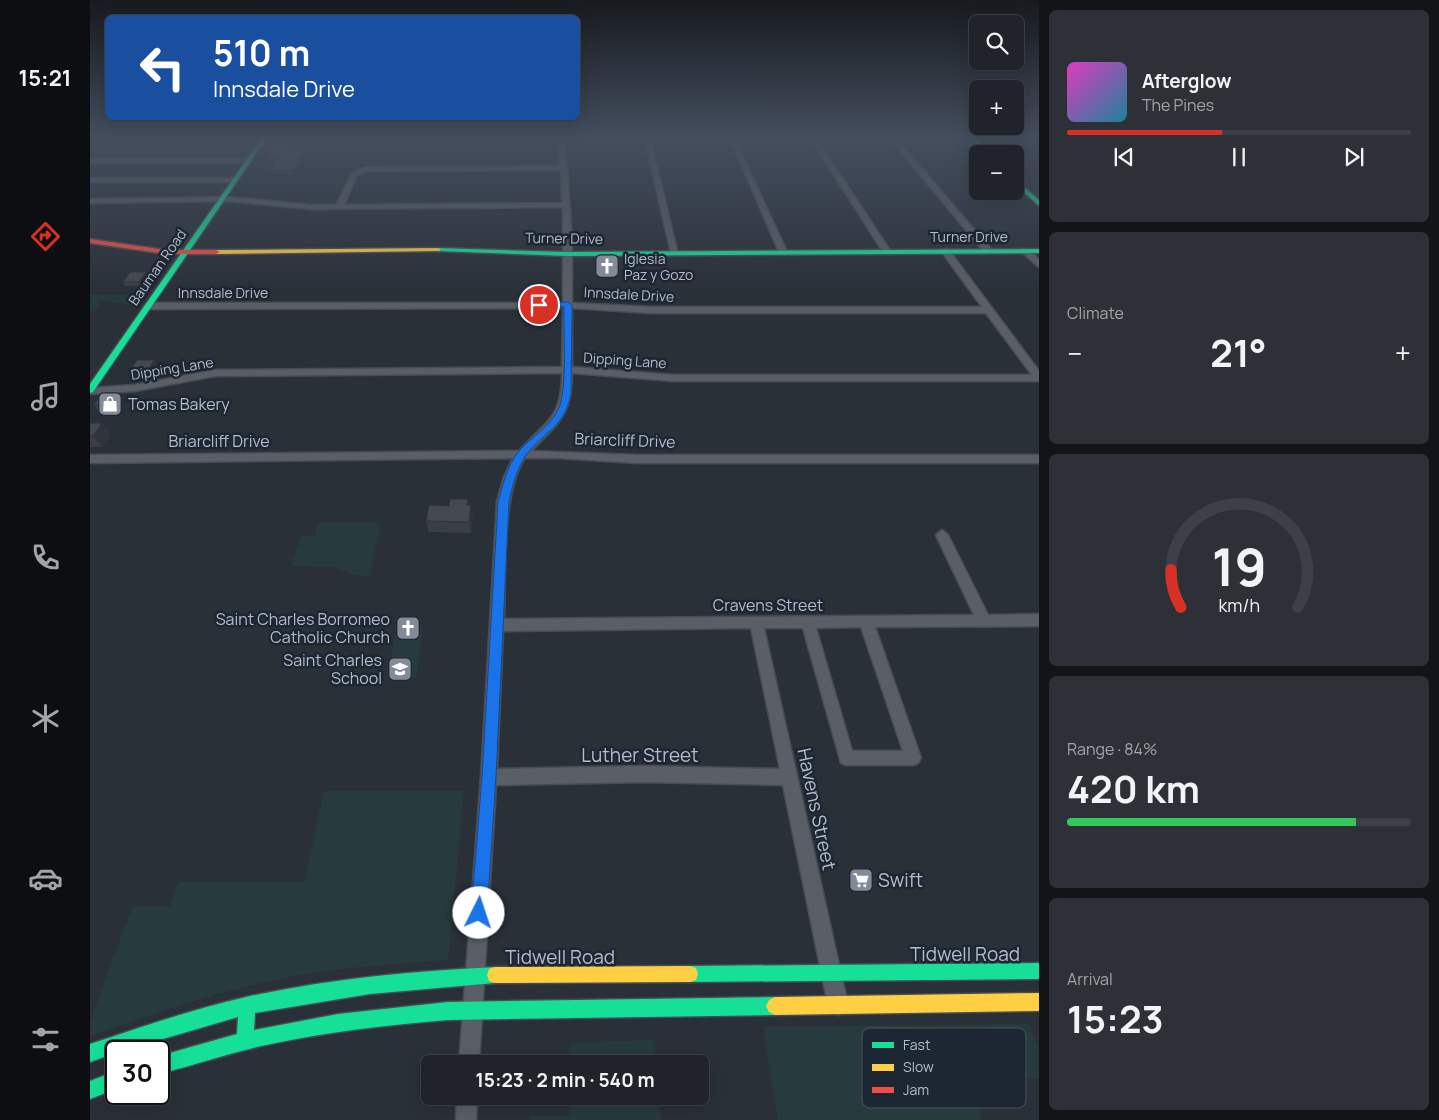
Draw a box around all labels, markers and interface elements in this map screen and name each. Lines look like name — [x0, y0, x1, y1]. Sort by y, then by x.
map controls — [969, 15, 1024, 200]
button: search — [969, 15, 1024, 70]
text: 510 m — [213, 29, 310, 77]
icon: left — [130, 35, 195, 100]
text: 15:21 — [19, 63, 71, 93]
text: Afterglow — [1142, 68, 1231, 94]
text: Innsdale Drive — [213, 74, 355, 104]
button: + — [969, 80, 1024, 135]
text: The Pines — [1142, 94, 1214, 116]
icon: previous — [1110, 143, 1138, 171]
icon: pause — [1225, 143, 1253, 171]
icon: next — [1340, 143, 1368, 171]
button: − — [969, 145, 1024, 200]
icon: directions — [28, 219, 63, 254]
street label: Bauman Road — [124, 225, 190, 309]
street label: Turner Drive — [930, 227, 1008, 246]
street label: Turner Drive — [525, 228, 603, 248]
place label: Iglesia Paz y Gozo — [624, 249, 693, 284]
church icon: Iglesia Paz y Gozo — [594, 253, 620, 279]
street label: Innsdale Drive — [583, 282, 675, 306]
street label: Innsdale Drive — [178, 283, 268, 302]
pin — [518, 284, 560, 326]
icon: arrive — [525, 291, 553, 319]
text: Climate — [1067, 302, 1124, 324]
text: 21° — [1210, 326, 1267, 378]
text: − — [1067, 334, 1082, 372]
text: + — [1395, 334, 1411, 372]
street label: Dipping Lane — [583, 348, 667, 372]
street label: Dipping Lane — [129, 352, 215, 384]
icon: music — [28, 379, 63, 414]
shop icon: Tomas Bakery — [97, 391, 123, 417]
place label: Tomas Bakery — [128, 393, 230, 415]
street label: Briarcliff Drive — [574, 427, 676, 453]
street label: Briarcliff Drive — [168, 430, 270, 452]
text: 19 — [1211, 531, 1267, 602]
icon: phone — [28, 540, 63, 575]
text: km/h — [1218, 593, 1260, 617]
street label: Cravens Street — [713, 594, 823, 616]
place label: Saint Charles Borromeo Catholic Church — [216, 608, 390, 648]
church icon: Saint Charles Borromeo Catholic Church — [395, 615, 421, 641]
place label: Saint Charles School — [283, 649, 382, 689]
school or university icon: Saint Charles School — [387, 656, 413, 682]
icon: climate — [28, 701, 63, 736]
text: Range · 84% — [1067, 738, 1157, 760]
street label: Luther Street — [581, 742, 699, 768]
street label: Havens Street — [791, 746, 843, 872]
text: 420 km — [1067, 762, 1200, 814]
icon: car — [28, 861, 63, 896]
supermarket icon: Swift — [848, 867, 874, 893]
place label: Swift — [878, 867, 923, 893]
position arrow — [452, 886, 504, 938]
street label: Tidwell Road — [910, 941, 1020, 967]
street label: Tidwell Road — [505, 944, 615, 970]
text: Arrival — [1067, 968, 1113, 990]
text: 15:23 — [1067, 992, 1164, 1044]
icon: filters — [28, 1022, 63, 1057]
legend — [862, 1028, 1026, 1108]
text: Fast — [903, 1035, 931, 1054]
speed limit sign: 30 — [105, 1040, 170, 1105]
text: Slow — [903, 1057, 934, 1076]
text: 15:23 · 2 min · 540 m — [475, 1067, 655, 1093]
text: Jam — [903, 1080, 929, 1099]

